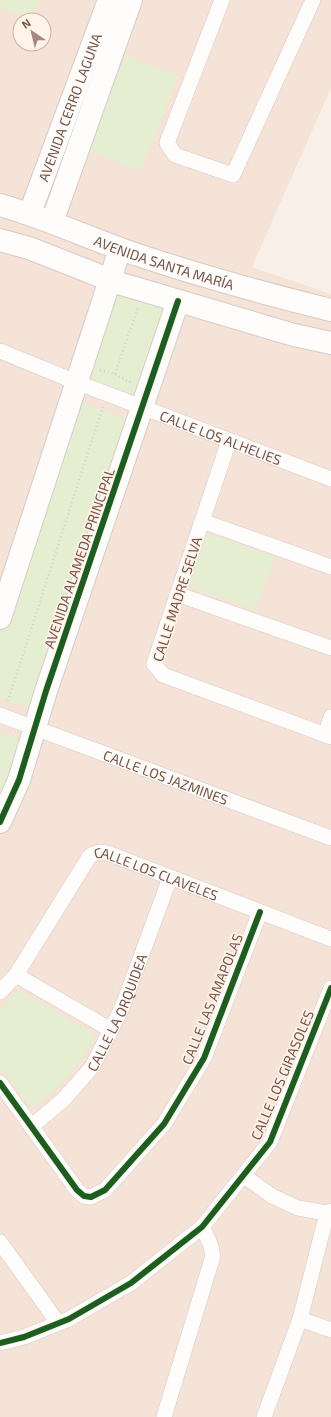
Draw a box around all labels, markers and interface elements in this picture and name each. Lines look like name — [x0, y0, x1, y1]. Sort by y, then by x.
north arrow — [12, 12, 52, 52]
text: N — [19, 16, 33, 31]
street label: AVENIDA CERRO LAGUNA — [34, 30, 105, 184]
street label: AVENIDA SANTA MARÍA — [92, 231, 236, 293]
street label: CALLE LOS ALHELIES — [158, 406, 284, 468]
street label: AVENIDA ALAMEDA PRINCIPAL — [40, 466, 118, 650]
street label: CALLE MADRE SELVA — [149, 534, 205, 664]
street label: CALLE LOS JAZMINES — [101, 746, 231, 808]
street label: CALLE LOS CLAVELES — [92, 843, 221, 903]
street label: CALLE LAS AMAPOLAS — [178, 931, 246, 1067]
street label: CALLE LA ORQUIDEA — [83, 951, 150, 1074]
street label: CALLE LOS GIRASOLES — [247, 1007, 317, 1142]

